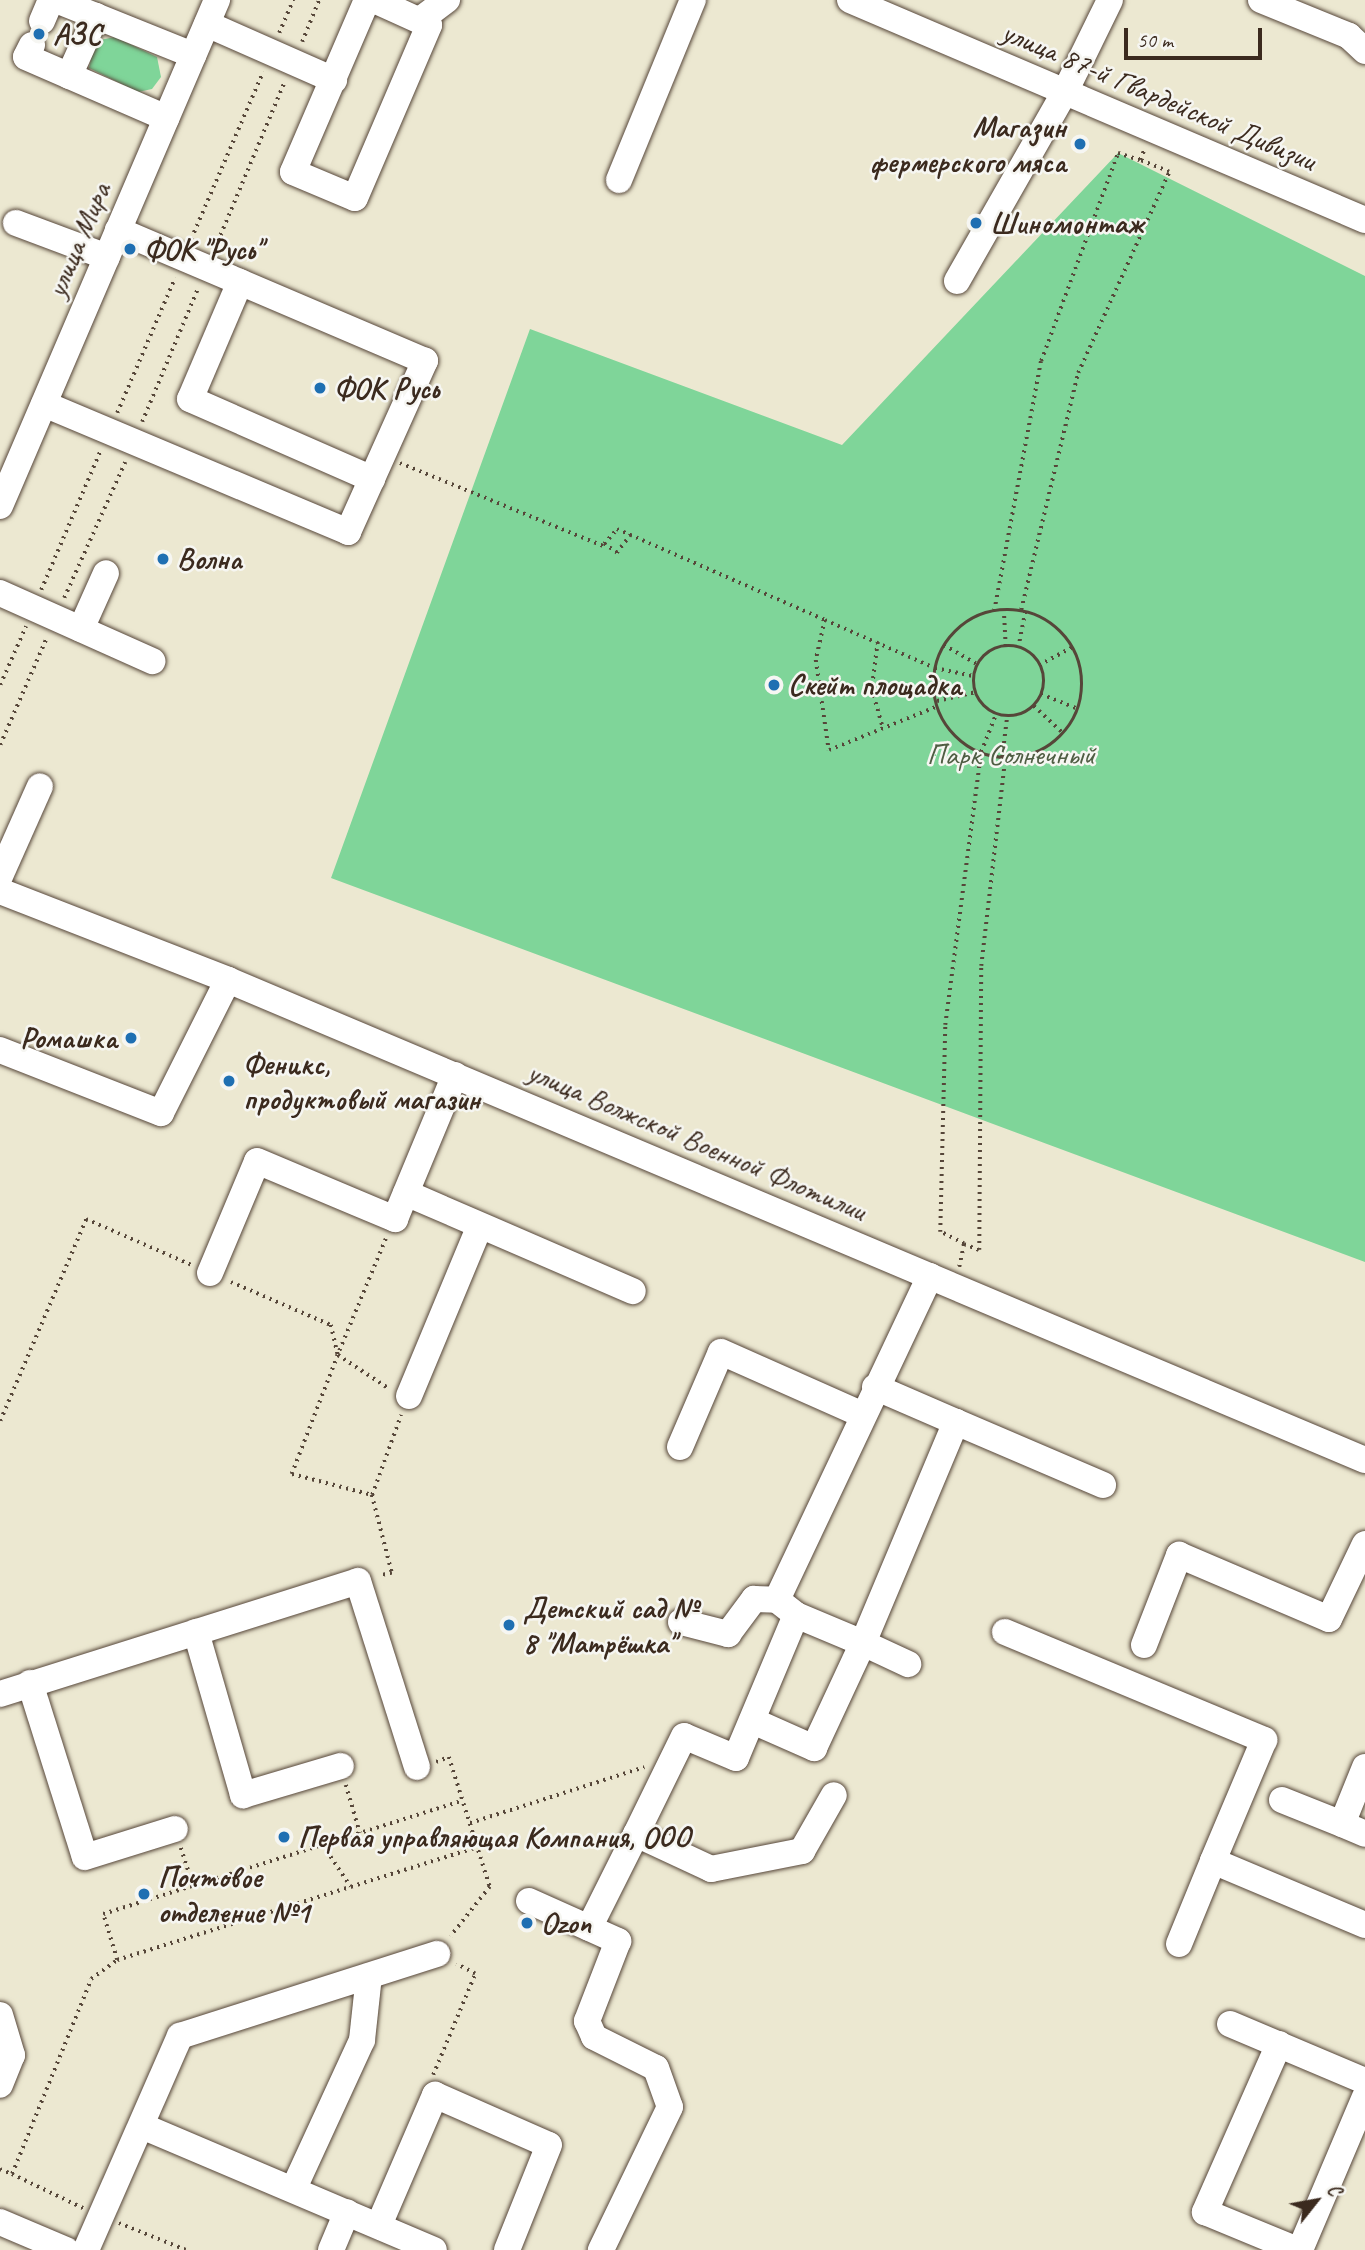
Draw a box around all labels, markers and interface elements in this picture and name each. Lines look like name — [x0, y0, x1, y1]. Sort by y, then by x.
street label: улица 87-й Гвардейской Дивизии — [997, 14, 1321, 178]
scale bar — [1127, 14, 1265, 58]
place label: АЗС — [53, 16, 101, 52]
marker: АЗС — [31, 26, 47, 42]
text: 50 m — [1137, 27, 1173, 53]
place label: Магазин фермерского мяса — [872, 109, 1066, 180]
marker: Магазин фермерского мяса — [1072, 136, 1088, 152]
street label: улица Мира — [38, 177, 118, 303]
place label: Шиномонтаж — [990, 205, 1143, 241]
marker: Шиномонтаж — [968, 215, 984, 231]
place label: ФОК "Русь" — [144, 231, 262, 267]
marker: ФОК "Русь" — [122, 241, 138, 257]
place label: ФОК Русь — [334, 370, 438, 406]
marker: ФОК Русь — [312, 380, 328, 396]
place label: Волна — [177, 541, 242, 577]
marker: Волна — [155, 551, 171, 567]
place label: Скейт площадка — [788, 667, 963, 703]
marker: Скейт площадка — [766, 677, 782, 693]
park label: Парк Солнечный — [927, 736, 1095, 772]
place label: Ромашка — [20, 1020, 117, 1056]
marker: Ромашка — [123, 1030, 139, 1046]
place label: Феникс, продуктовый магазин — [243, 1046, 480, 1116]
street label: улица Волжской Военной Флотилии — [522, 1053, 872, 1229]
marker: Феникс, продуктовый магазин — [221, 1073, 237, 1089]
place label: Детский сад № 8 "Матрёшка" — [523, 1590, 697, 1660]
marker: Детский сад № 8 "Матрёшка" — [501, 1617, 517, 1633]
place label: Первая управляющая Компания, ООО — [298, 1819, 695, 1855]
marker: Первая управляющая Компания, ООО — [276, 1829, 292, 1845]
place label: Почтовое отделение №1 — [158, 1859, 309, 1930]
marker: Почтовое отделение №1 — [136, 1886, 152, 1902]
place label: Ozon — [541, 1905, 591, 1941]
marker: Ozon — [519, 1915, 535, 1931]
north arrow — [1281, 2166, 1351, 2236]
text: С — [1321, 2180, 1347, 2200]

